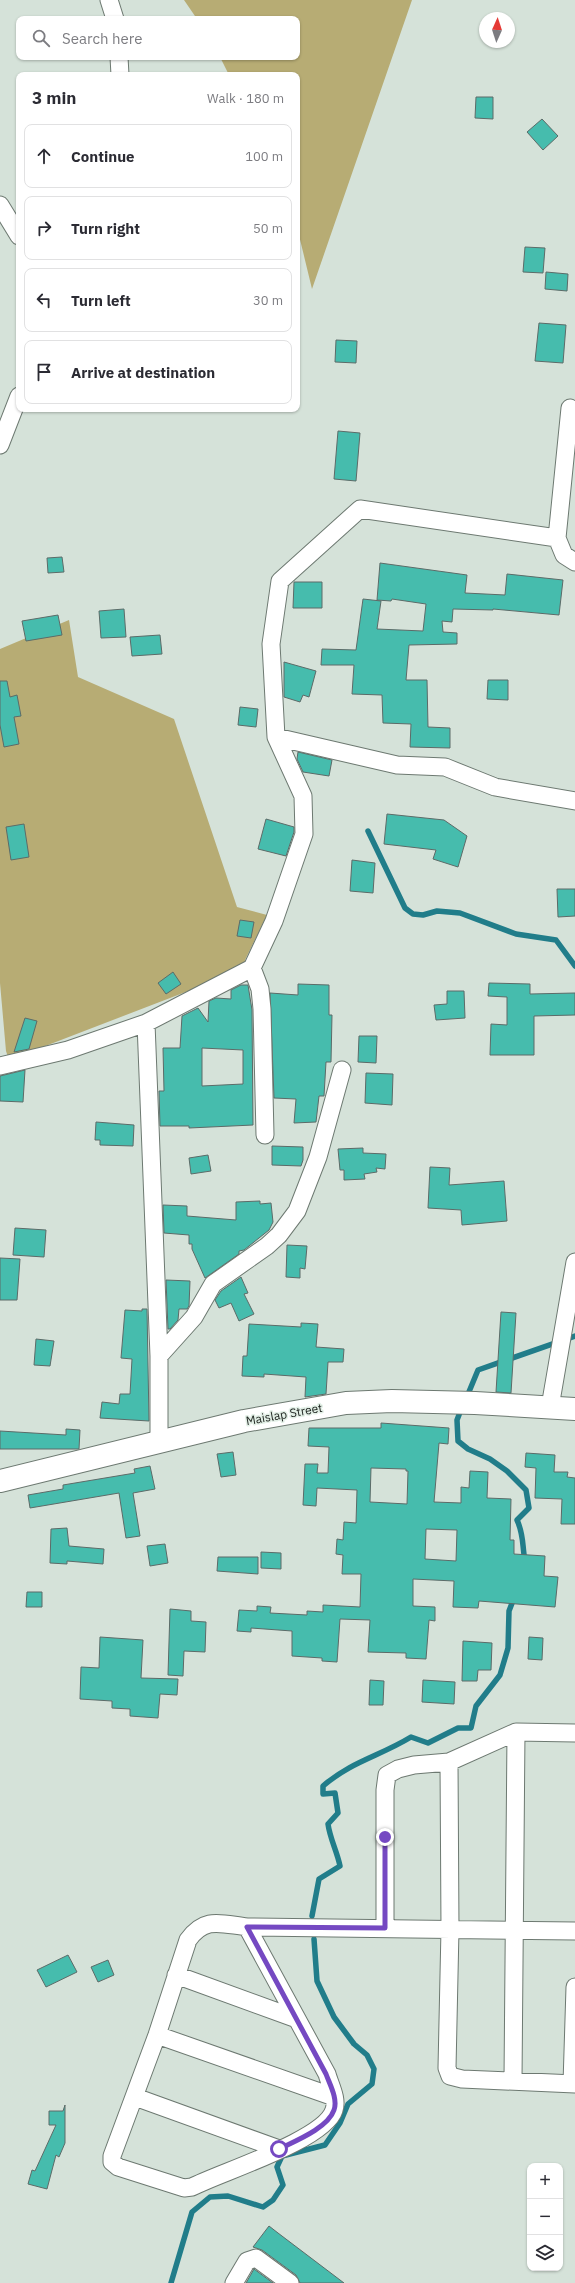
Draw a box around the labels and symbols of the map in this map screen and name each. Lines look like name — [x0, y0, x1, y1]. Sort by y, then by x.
north arrow — [479, 12, 515, 48]
street label: Maislap Street — [245, 1400, 323, 1428]
route end — [376, 1828, 394, 1846]
route start — [270, 2140, 288, 2158]

